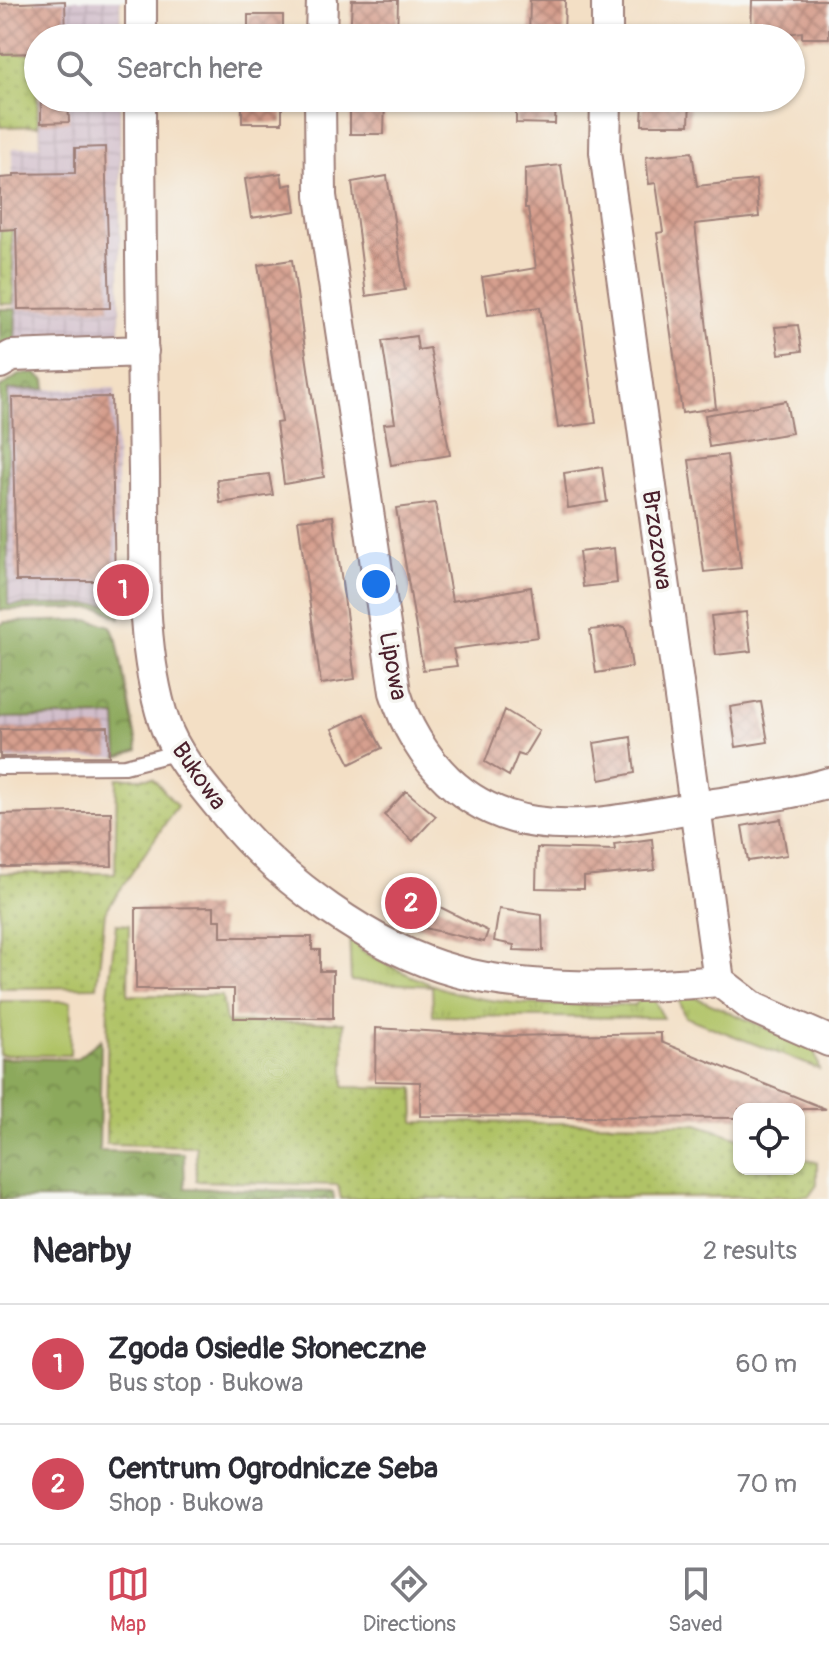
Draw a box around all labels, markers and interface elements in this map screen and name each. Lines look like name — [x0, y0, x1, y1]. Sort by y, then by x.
search box — [24, 24, 805, 112]
icon: search — [52, 46, 96, 90]
text: Search here — [116, 50, 263, 87]
street label: Brzozowa — [636, 488, 678, 592]
pin: 1 — [97, 560, 149, 620]
your location — [356, 564, 396, 604]
street label: Lipowa — [373, 629, 413, 703]
street label: Bukowa — [165, 737, 233, 815]
pin: 2 — [385, 873, 437, 933]
map controls — [733, 1103, 805, 1175]
button: locate — [733, 1103, 805, 1175]
text: Nearby — [32, 1230, 131, 1273]
text: 2 results — [703, 1235, 797, 1267]
text: Zgoda Osiedle Słoneczne — [108, 1330, 426, 1367]
text: 1 — [53, 1348, 63, 1380]
text: 60 m — [735, 1348, 797, 1380]
text: Bus stop · Bukowa — [108, 1367, 303, 1399]
text: Centrum Ogrodnicze Seba — [108, 1450, 438, 1487]
text: 2 — [51, 1468, 65, 1500]
text: 70 m — [737, 1468, 797, 1500]
text: Shop · Bukowa — [108, 1487, 264, 1519]
tab: Map — [106, 1562, 150, 1638]
tab: Directions — [363, 1562, 456, 1638]
tab: Saved — [668, 1562, 723, 1638]

